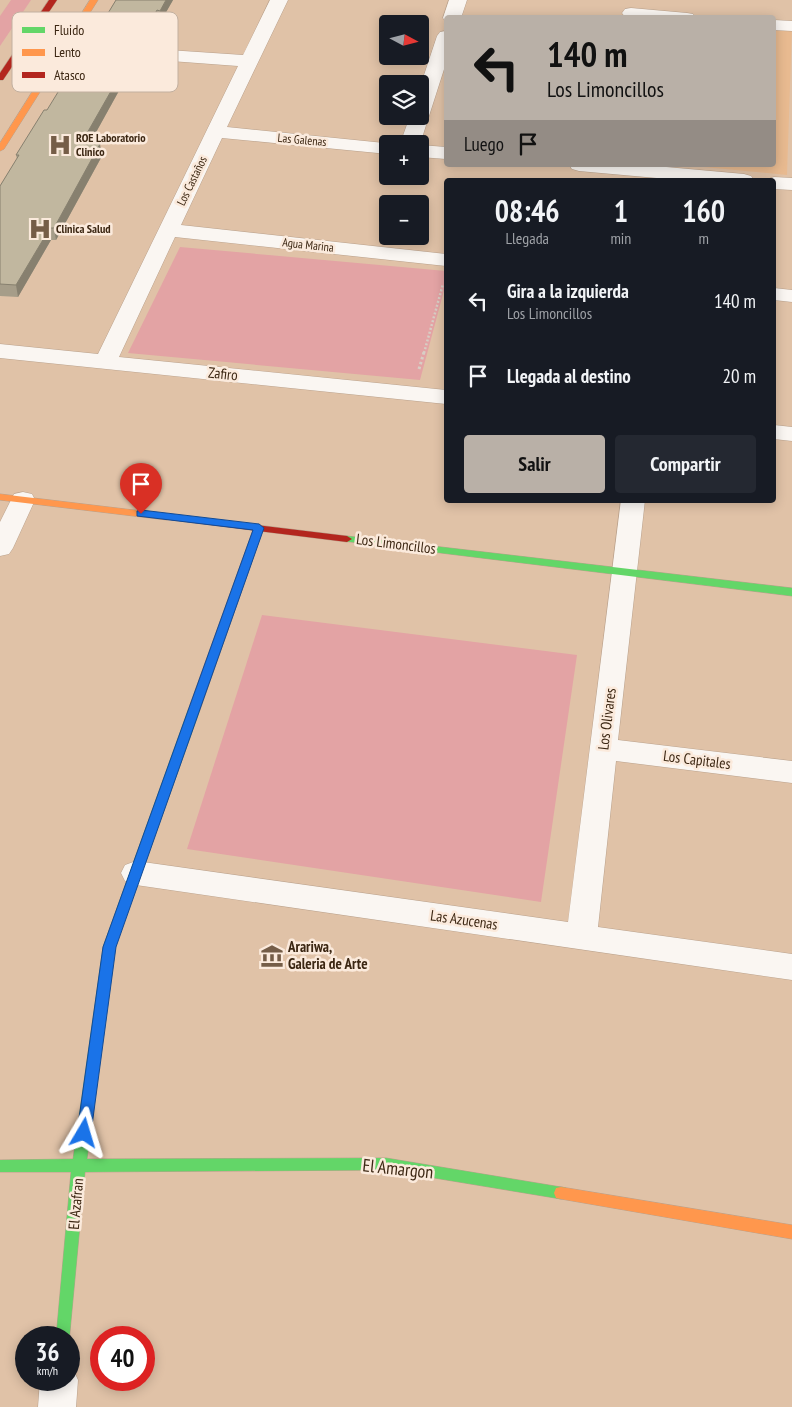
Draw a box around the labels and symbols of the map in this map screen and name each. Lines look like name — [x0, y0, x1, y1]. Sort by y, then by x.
legend — [12, 12, 178, 92]
north arrow — [379, 15, 429, 65]
text: Fluido — [54, 21, 84, 39]
text: Lento — [54, 43, 81, 61]
text: Atasco — [54, 66, 85, 84]
place label: ROE Laboratorio Clinico — [76, 130, 146, 159]
street label: Las Galenas — [277, 130, 327, 149]
hospital icon: ROE Laboratorio Clinico — [47, 132, 73, 158]
street label: Los Castaños — [173, 154, 210, 208]
hospital icon: Clinica Salud — [27, 216, 53, 242]
place label: Clinica Salud — [56, 221, 111, 236]
street label: Agua Marina — [282, 234, 335, 255]
street label: Zafiro — [207, 363, 239, 384]
pin — [120, 463, 162, 514]
street label: Los Limoncillos — [355, 529, 437, 558]
street label: Los Olivares — [593, 687, 620, 751]
street label: Los Capitales — [662, 746, 732, 773]
street label: Las Azucenas — [429, 905, 499, 934]
place label: Arariwa, Galeria de Arte — [287, 937, 368, 973]
museum icon: Arariwa, Galeria de Arte — [259, 943, 285, 969]
position arrow — [57, 1106, 109, 1158]
street label: El Amargon — [362, 1153, 435, 1184]
street label: El Azafran — [64, 1177, 87, 1230]
speed limit sign: 40 — [90, 1326, 155, 1391]

